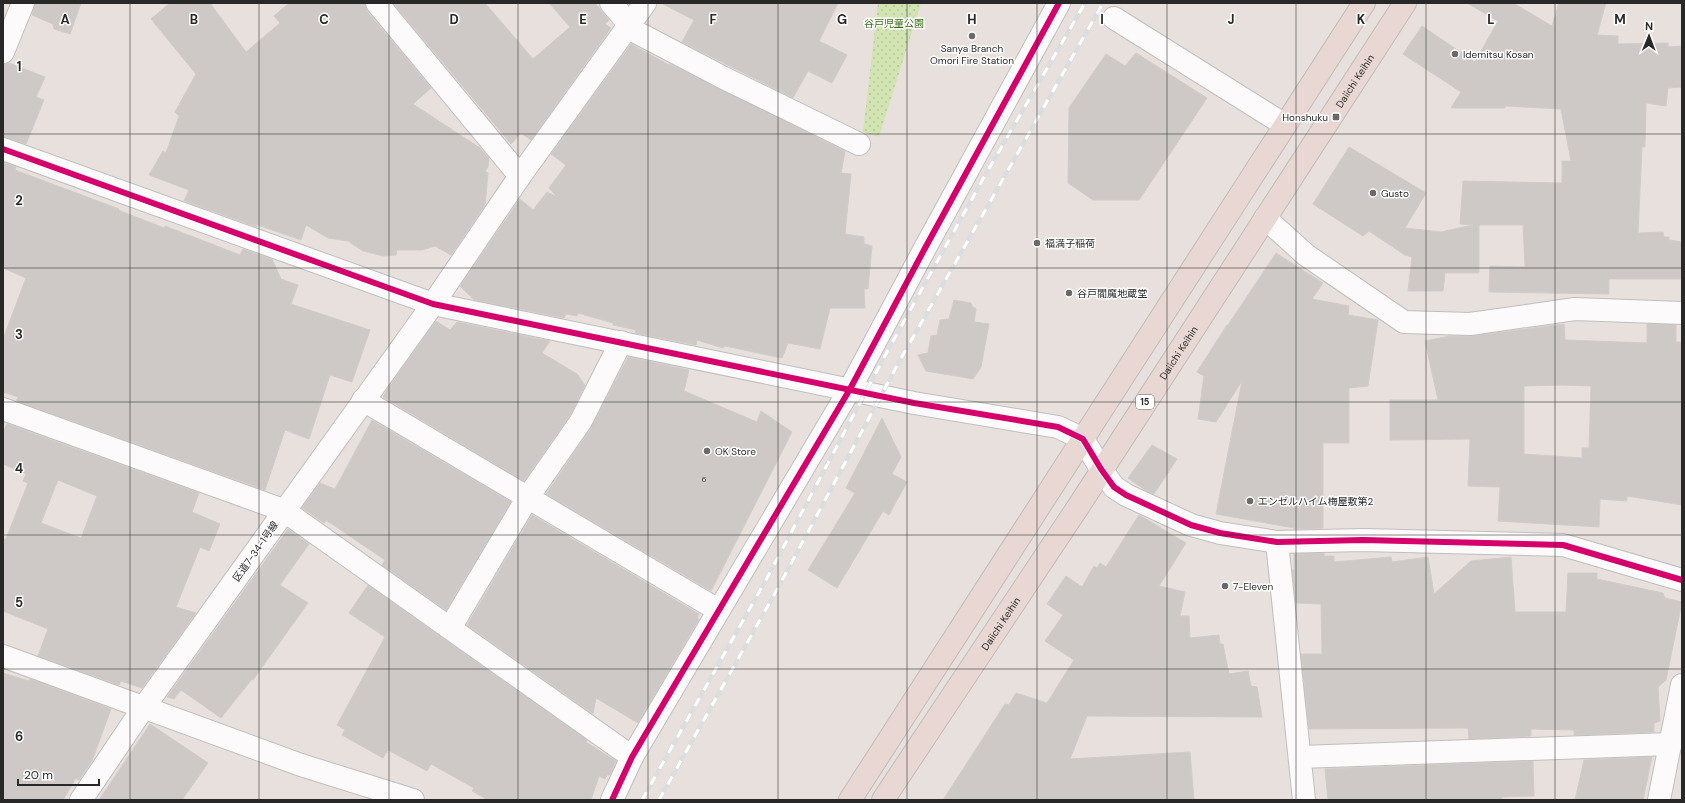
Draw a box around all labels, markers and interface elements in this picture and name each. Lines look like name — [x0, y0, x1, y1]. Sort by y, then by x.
text: A — [60, 11, 70, 28]
text: B — [190, 11, 198, 28]
text: C — [319, 11, 329, 28]
text: D — [449, 11, 459, 28]
text: E — [579, 11, 587, 28]
text: F — [709, 11, 717, 28]
text: G — [837, 11, 847, 28]
text: H — [967, 11, 977, 28]
text: I — [1100, 11, 1104, 28]
text: J — [1227, 11, 1235, 28]
text: K — [1357, 11, 1366, 28]
text: L — [1487, 11, 1495, 28]
text: M — [1614, 11, 1626, 28]
north arrow — [1629, 16, 1669, 56]
park label: 谷戸児童公園 — [864, 17, 924, 30]
text: N — [1645, 19, 1653, 33]
marker: Sanya Branch Omori Fire Station — [967, 31, 977, 41]
place label: Sanya Branch Omori Fire Station — [930, 42, 1014, 67]
place label: Idemitsu Kosan — [1463, 48, 1534, 61]
marker: Idemitsu Kosan — [1450, 49, 1460, 59]
street label: Daiichi Keihin — [1333, 52, 1377, 110]
text: 1 — [17, 58, 21, 75]
place label: Honshuku — [1282, 111, 1328, 124]
marker: Honshuku — [1331, 112, 1341, 122]
place label: Gusto — [1381, 187, 1409, 200]
marker: Gusto — [1368, 188, 1378, 198]
text: 2 — [15, 192, 23, 209]
place label: 福満子稲荷 — [1045, 237, 1095, 250]
marker: 福満子稲荷 — [1032, 238, 1042, 248]
place label: 谷戸閻魔地蔵堂 — [1077, 287, 1147, 300]
marker: 谷戸閻魔地蔵堂 — [1064, 288, 1074, 298]
street label: Daiichi Keihin — [1157, 323, 1201, 382]
text: 3 — [15, 326, 23, 343]
road number: 15 — [1136, 395, 1154, 409]
place label: OK Store — [715, 445, 756, 458]
marker: OK Store — [702, 446, 712, 456]
text: 4 — [15, 460, 23, 477]
house number: 6 — [701, 474, 707, 484]
place label: エンゼルハイム梅屋敷第2 — [1258, 495, 1374, 508]
marker: エンゼルハイム梅屋敷第2 — [1245, 496, 1255, 506]
street label: 区道7-34-1号線 — [230, 519, 281, 584]
place label: 7-Eleven — [1233, 580, 1273, 593]
marker: 7-Eleven — [1220, 581, 1230, 591]
text: 5 — [15, 594, 23, 611]
street label: Daiichi Keihin — [979, 594, 1023, 653]
text: 6 — [15, 728, 23, 745]
scale bar — [18, 761, 99, 787]
text: 20 m — [24, 767, 53, 783]

